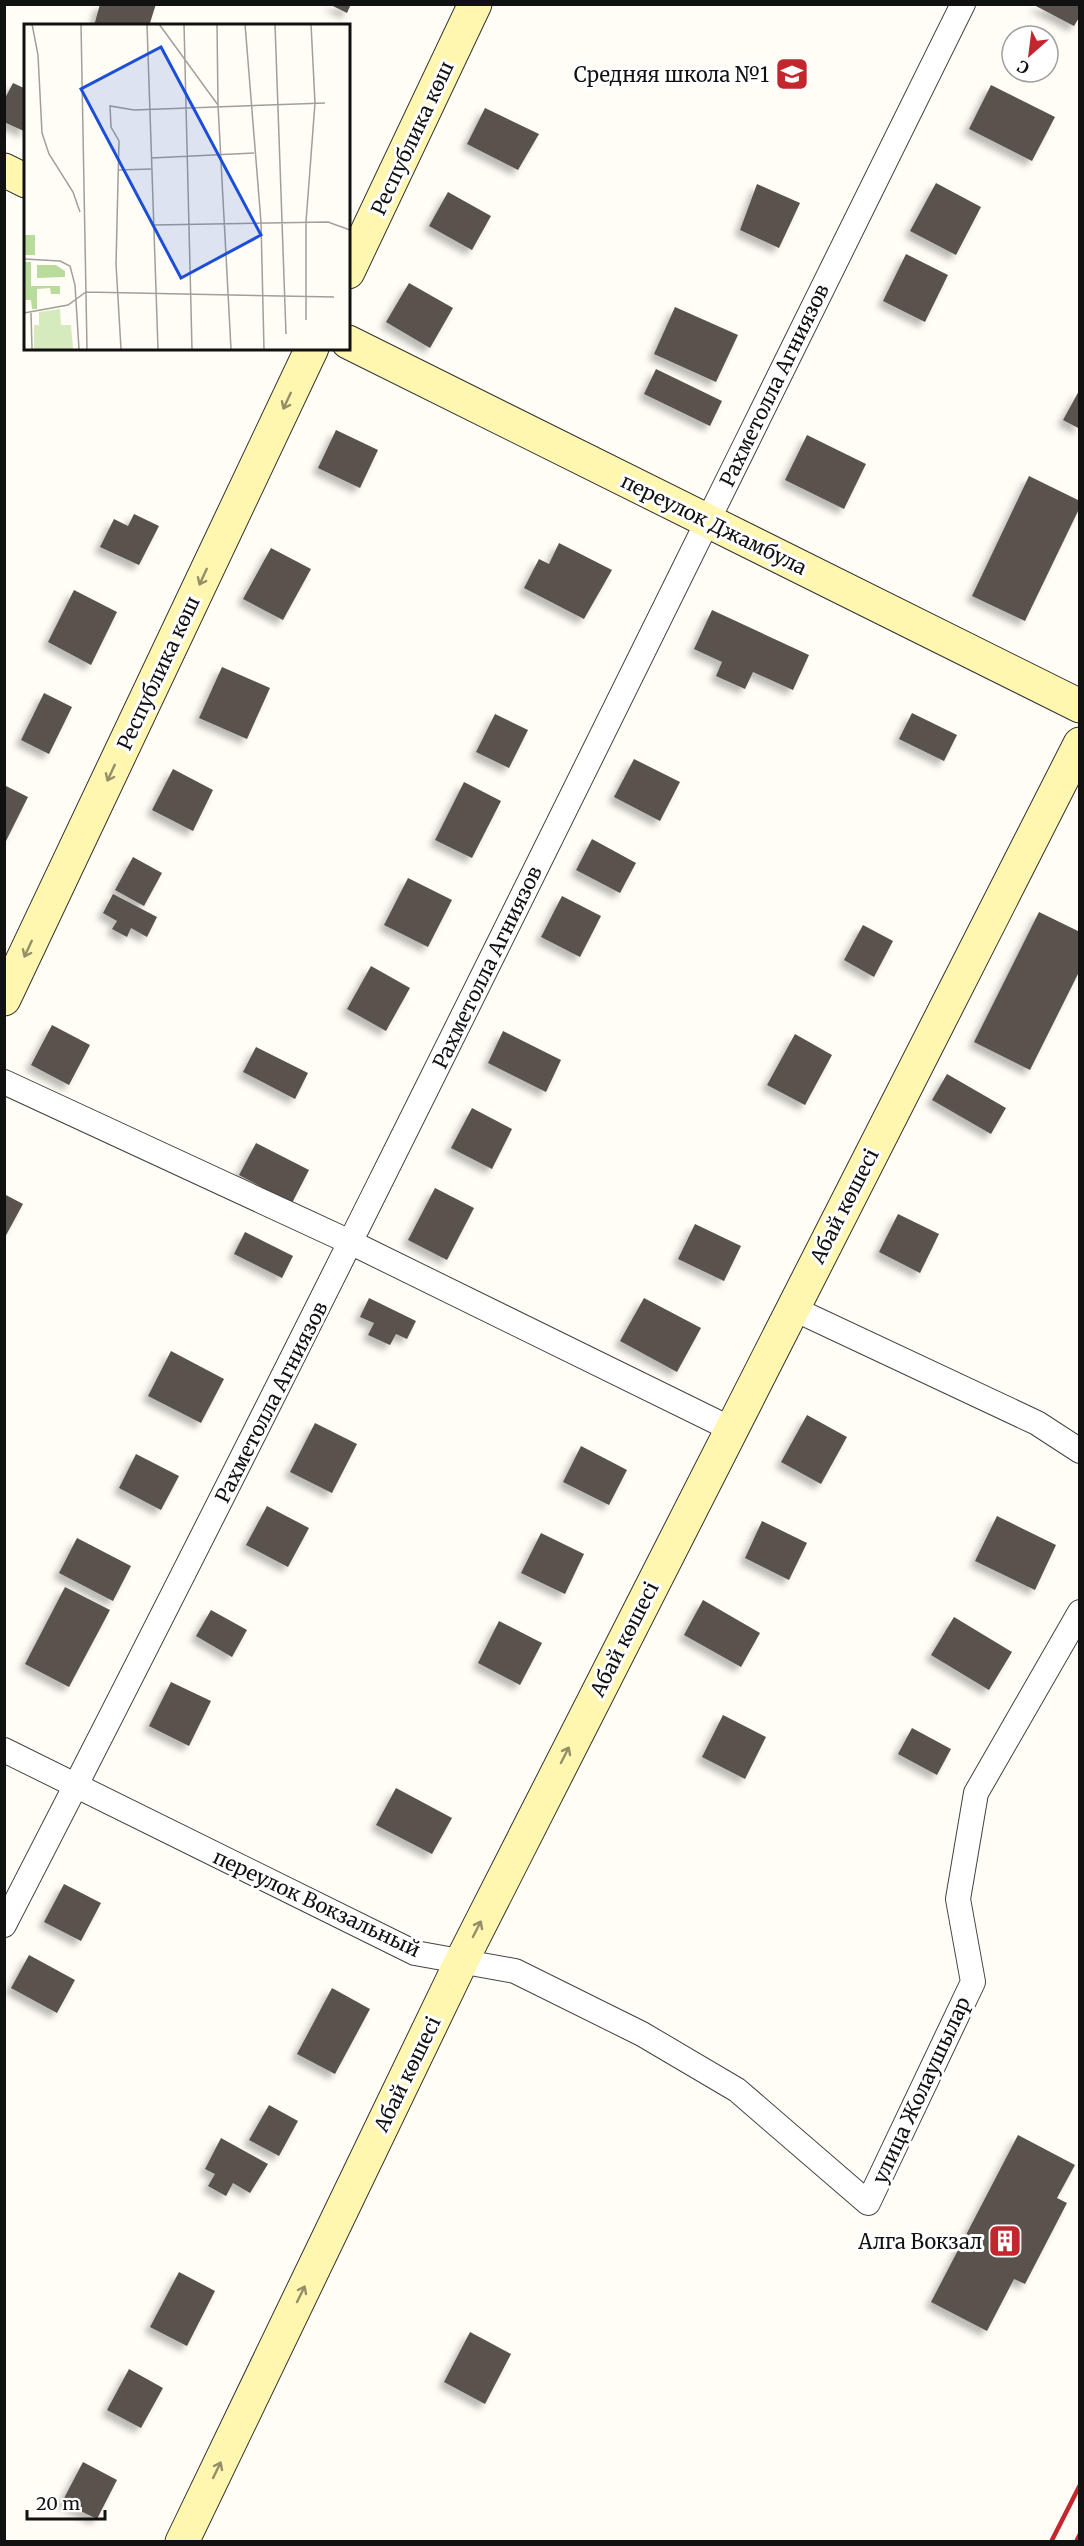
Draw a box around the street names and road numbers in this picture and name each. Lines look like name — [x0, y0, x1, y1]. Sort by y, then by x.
street label: Республика көш — [365, 57, 459, 219]
street label: Рахметолла Агниязов — [714, 279, 834, 490]
street label: переулок Джамбула — [617, 468, 811, 580]
street label: Республика көш — [111, 592, 205, 754]
street label: Рахметолла Агниязов — [427, 861, 547, 1072]
street label: Абай көшесі — [804, 1145, 884, 1268]
street label: Рахметолла Агниязов — [209, 1297, 333, 1507]
street label: Абай көшесі — [584, 1578, 664, 1701]
street label: переулок Вокзальный — [209, 1844, 425, 1962]
street label: улица Жолаушылар — [867, 1993, 975, 2187]
street label: Абай көшесі — [368, 2012, 446, 2137]

